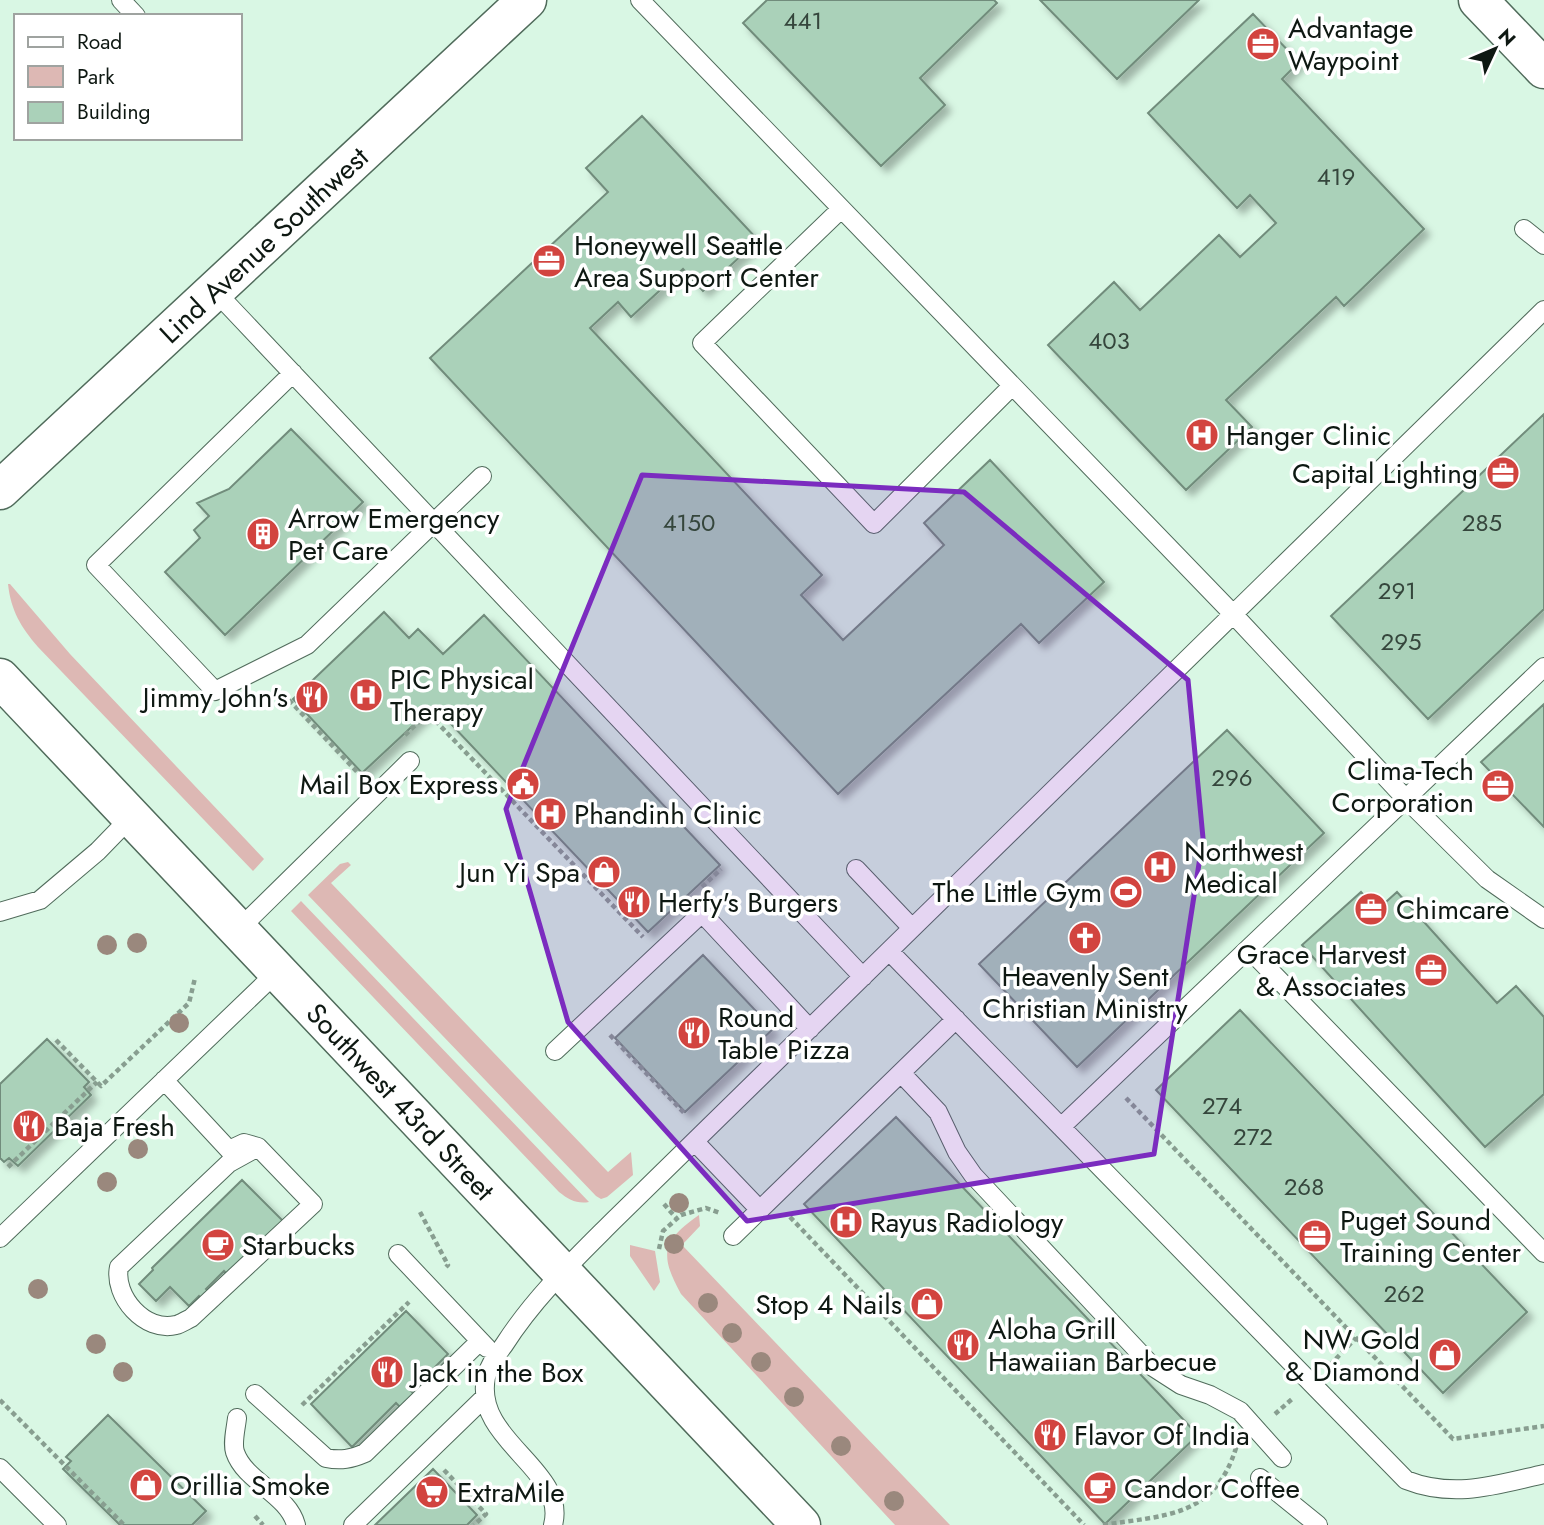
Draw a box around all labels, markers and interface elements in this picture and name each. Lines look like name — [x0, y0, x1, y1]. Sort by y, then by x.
house number: 441 — [784, 3, 822, 38]
place label: Advantage Waypoint — [1288, 8, 1414, 81]
legend — [14, 14, 242, 140]
north arrow — [1460, 14, 1530, 84]
text: N — [1492, 23, 1522, 52]
office icon: Advantage Waypoint — [1244, 25, 1282, 63]
text: Road — [77, 27, 122, 57]
text: Park — [77, 62, 115, 92]
text: Building — [77, 97, 150, 127]
street label: Lind Avenue Southwest — [150, 137, 378, 353]
house number: 419 — [1317, 159, 1355, 194]
place label: Honeywell Seattle Area Support Center — [574, 225, 819, 298]
office icon: Honeywell Seattle Area Support Center — [530, 242, 568, 280]
house number: 403 — [1088, 323, 1130, 358]
place label: Hanger Clinic — [1226, 415, 1391, 456]
hospital icon: Hanger Clinic — [1183, 416, 1221, 454]
place label: Capital Lighting — [1292, 453, 1478, 494]
office icon: Capital Lighting — [1484, 454, 1522, 492]
place label: Arrow Emergency Pet Care — [288, 498, 500, 571]
house number: 4150 — [663, 505, 715, 540]
house number: 285 — [1462, 505, 1502, 540]
building icon: Arrow Emergency Pet Care — [244, 515, 282, 553]
house number: 291 — [1378, 573, 1416, 608]
house number: 295 — [1380, 624, 1422, 659]
place label: PIC Physical Therapy — [390, 659, 534, 732]
hospital icon: PIC Physical Therapy — [347, 676, 385, 714]
place label: Jimmy John's — [139, 677, 288, 718]
restaurant icon: Jimmy John's — [293, 678, 331, 716]
place label: Clima-Tech Corporation — [1332, 750, 1474, 823]
house number: 296 — [1211, 760, 1253, 795]
place label: Mail Box Express — [300, 764, 498, 805]
public building icon: Mail Box Express — [504, 765, 542, 803]
office icon: Clima-Tech Corporation — [1479, 767, 1517, 805]
place label: Phandinh Clinic — [574, 794, 762, 835]
hospital icon: Phandinh Clinic — [531, 795, 569, 833]
place label: Northwest Medical — [1184, 831, 1303, 904]
hospital icon: Northwest Medical — [1141, 848, 1179, 886]
place label: Jun Yi Spa — [455, 852, 580, 893]
shop icon: Jun Yi Spa — [585, 853, 623, 891]
place label: The Little Gym — [933, 872, 1102, 913]
sports icon: The Little Gym — [1107, 873, 1145, 911]
place label: Herfy's Burgers — [658, 882, 838, 923]
restaurant icon: Herfy's Burgers — [615, 883, 653, 921]
place label: Chimcare — [1396, 889, 1509, 930]
office icon: Chimcare — [1352, 890, 1390, 928]
church icon: Heavenly Sent Christian Ministry — [1066, 919, 1104, 957]
place label: Grace Harvest & Associates — [1237, 934, 1406, 1007]
office icon: Grace Harvest & Associates — [1412, 951, 1450, 989]
place label: Heavenly Sent Christian Ministry — [982, 956, 1188, 1029]
street label: Southwest 43rd Street — [296, 994, 504, 1210]
place label: Round Table Pizza — [718, 997, 850, 1070]
restaurant icon: Round Table Pizza — [675, 1014, 713, 1052]
house number: 274 — [1202, 1088, 1242, 1123]
place label: Baja Fresh — [54, 1106, 175, 1147]
restaurant icon: Baja Fresh — [10, 1107, 48, 1145]
house number: 272 — [1233, 1119, 1273, 1154]
house number: 268 — [1284, 1169, 1324, 1204]
place label: Puget Sound Training Center — [1340, 1200, 1522, 1273]
place label: Rayus Radiology — [870, 1202, 1064, 1243]
hospital icon: Rayus Radiology — [827, 1203, 865, 1241]
office icon: Puget Sound Training Center — [1296, 1217, 1334, 1255]
place label: Starbucks — [242, 1225, 355, 1266]
cafe icon: Starbucks — [199, 1226, 237, 1264]
house number: 262 — [1383, 1276, 1425, 1311]
place label: Stop 4 Nails — [755, 1284, 902, 1325]
shop icon: Stop 4 Nails — [908, 1285, 946, 1323]
place label: Aloha Grill Hawaiian Barbecue — [988, 1309, 1217, 1382]
place label: NW Gold & Diamond — [1285, 1319, 1420, 1392]
restaurant icon: Aloha Grill Hawaiian Barbecue — [944, 1326, 982, 1364]
shop icon: NW Gold & Diamond — [1426, 1336, 1464, 1374]
place label: Jack in the Box — [408, 1352, 583, 1393]
restaurant icon: Jack in the Box — [368, 1353, 406, 1391]
place label: Flavor Of India — [1074, 1415, 1250, 1456]
restaurant icon: Flavor Of India — [1031, 1416, 1069, 1454]
place label: Orillia Smoke — [170, 1465, 330, 1506]
shop icon: Orillia Smoke — [127, 1466, 165, 1504]
place label: Candor Coffee — [1124, 1468, 1300, 1509]
cafe icon: Candor Coffee — [1081, 1469, 1119, 1507]
place label: ExtraMile — [457, 1472, 565, 1513]
supermarket icon: ExtraMile — [413, 1473, 451, 1511]

